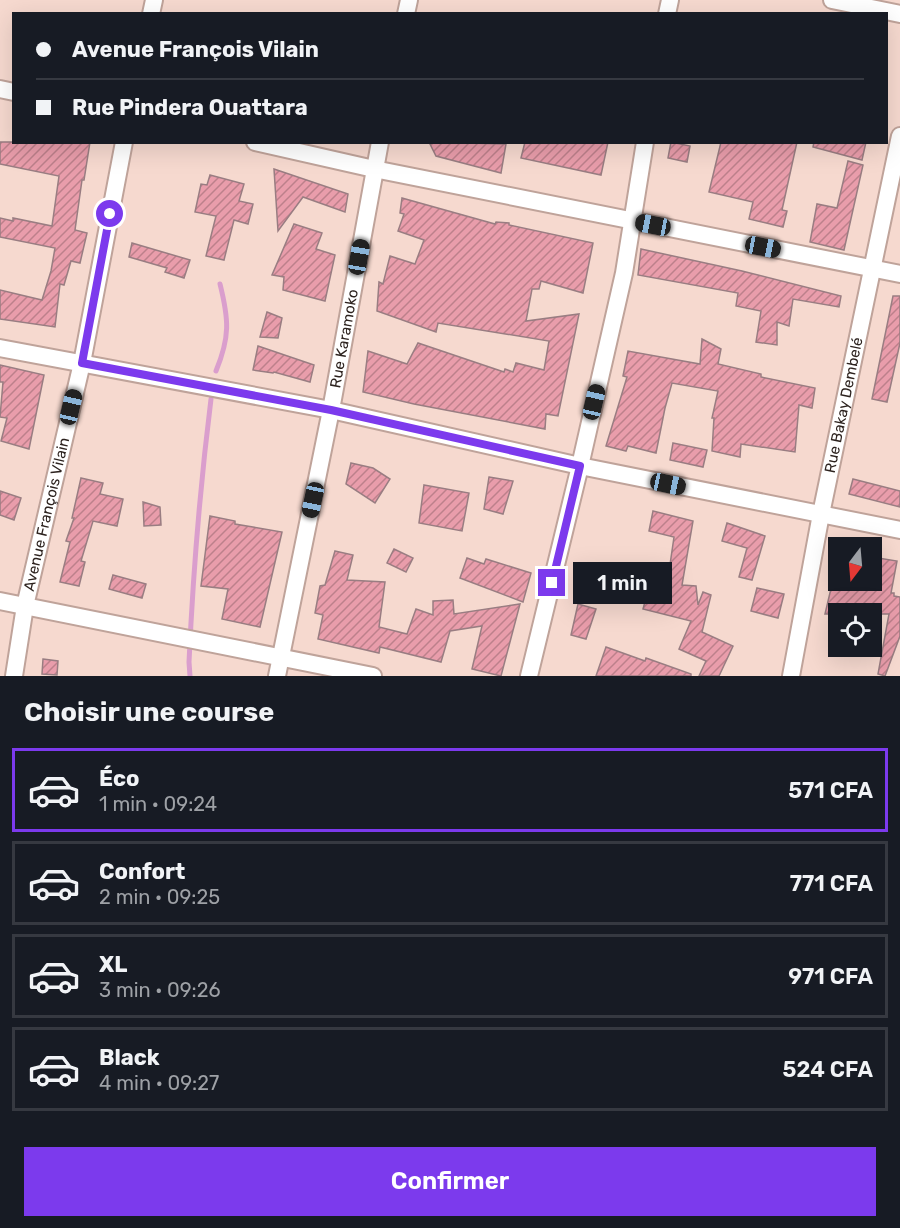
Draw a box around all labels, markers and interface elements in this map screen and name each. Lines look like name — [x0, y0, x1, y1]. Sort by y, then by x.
text: Avenue François Vilain — [72, 36, 319, 63]
text: Rue Pindera Ouattara — [72, 94, 308, 121]
route start — [96, 200, 123, 227]
car — [634, 213, 672, 237]
car — [744, 235, 782, 259]
car — [347, 238, 371, 276]
street label: Rue Karamoko — [326, 288, 362, 389]
street label: Rue Bakay Dembelé — [821, 336, 867, 475]
car — [581, 382, 607, 422]
car — [58, 387, 84, 427]
street label: Avenue François Vilain — [20, 436, 73, 593]
car — [649, 471, 687, 497]
car — [300, 481, 326, 519]
north arrow — [828, 537, 882, 591]
map controls — [828, 537, 882, 657]
callout: 1 min — [573, 562, 672, 604]
route end — [538, 569, 565, 596]
text: 1 min — [597, 571, 648, 595]
button: locate — [828, 603, 882, 657]
text: Choisir une course — [24, 696, 274, 728]
icon: car — [27, 763, 81, 817]
text: Éco — [99, 765, 139, 792]
text: 571 CFA — [788, 777, 873, 804]
text: 1 min · 09:24 — [99, 792, 217, 816]
icon: car — [27, 856, 81, 910]
text: Confort — [99, 858, 185, 885]
text: 771 CFA — [790, 870, 873, 897]
text: 2 min · 09:25 — [99, 885, 220, 909]
icon: car — [27, 949, 81, 1003]
text: XL — [99, 951, 127, 978]
text: 971 CFA — [788, 963, 873, 990]
text: 3 min · 09:26 — [99, 978, 221, 1002]
icon: car — [27, 1042, 81, 1096]
text: Black — [99, 1044, 160, 1071]
text: 524 CFA — [782, 1056, 873, 1083]
text: 4 min · 09:27 — [99, 1071, 219, 1095]
button: Confirmer — [24, 1147, 876, 1216]

